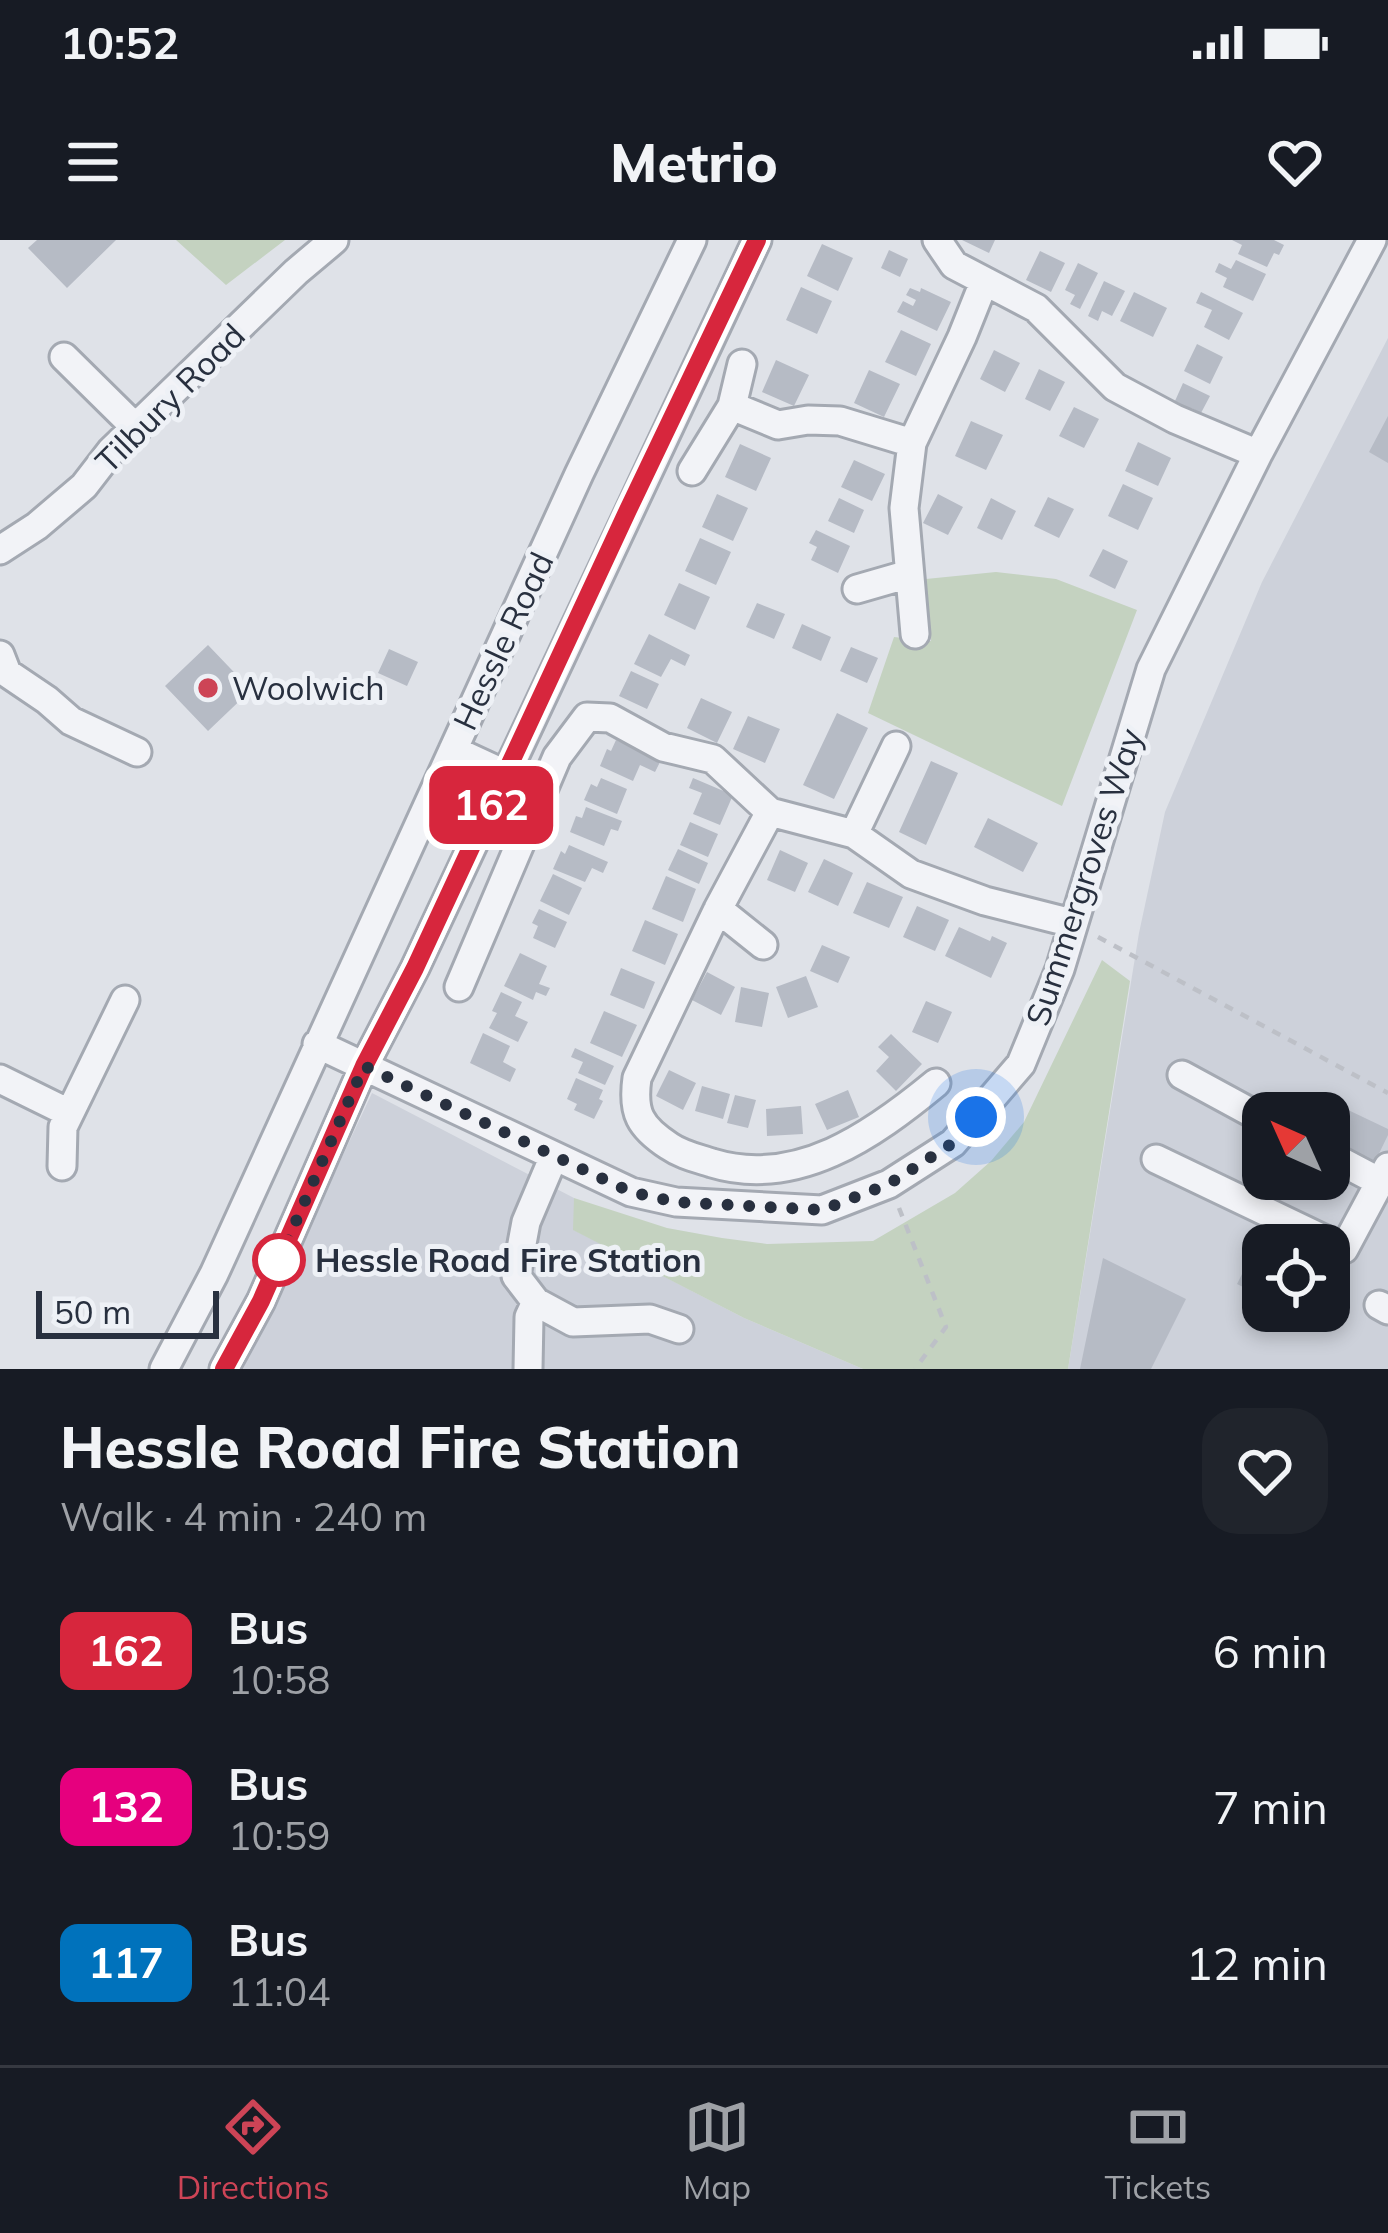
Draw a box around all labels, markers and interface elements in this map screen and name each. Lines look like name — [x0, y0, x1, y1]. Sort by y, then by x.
text: 10:52 — [60, 14, 179, 70]
text: Metrio — [610, 128, 778, 196]
icon: menu — [60, 129, 126, 195]
icon: heart — [1262, 129, 1328, 195]
street label: Tilbury Road — [86, 314, 253, 481]
street label: Hessle Road — [444, 545, 562, 736]
place label: Woolwich — [232, 667, 385, 708]
marker: Woolwich — [195, 675, 221, 701]
street label: Summergroves Way — [1016, 723, 1151, 1030]
line badge: 162 — [422, 766, 560, 844]
text: 162 — [453, 778, 529, 831]
your location — [946, 1087, 1006, 1147]
north arrow — [1242, 1092, 1350, 1200]
map controls — [1242, 1092, 1350, 1332]
button: locate — [1242, 1224, 1350, 1332]
marker: Hessle Road Fire Station — [254, 1235, 304, 1285]
place label: Hessle Road Fire Station — [315, 1239, 702, 1280]
scale bar — [36, 1285, 219, 1338]
text: 50 m — [54, 1291, 131, 1332]
button: heart — [1202, 1408, 1328, 1534]
text: Hessle Road Fire Station — [60, 1411, 741, 1482]
text: Walk · 4 min · 240 m — [60, 1492, 427, 1541]
text: Bus — [228, 1599, 308, 1655]
text: 6 min — [1213, 1623, 1328, 1679]
text: 162 — [88, 1624, 164, 1677]
text: 10:58 — [228, 1655, 331, 1704]
text: Bus — [228, 1755, 308, 1811]
text: 7 min — [1213, 1779, 1328, 1835]
text: 132 — [88, 1780, 164, 1833]
text: 10:59 — [228, 1811, 331, 1860]
text: Bus — [228, 1911, 308, 1967]
text: 12 min — [1186, 1935, 1328, 1991]
text: 117 — [88, 1936, 164, 1989]
text: 11:04 — [228, 1967, 331, 2016]
tab: Directions — [177, 2094, 329, 2207]
tab: Map — [683, 2094, 751, 2207]
tab: Tickets — [1105, 2094, 1211, 2207]

